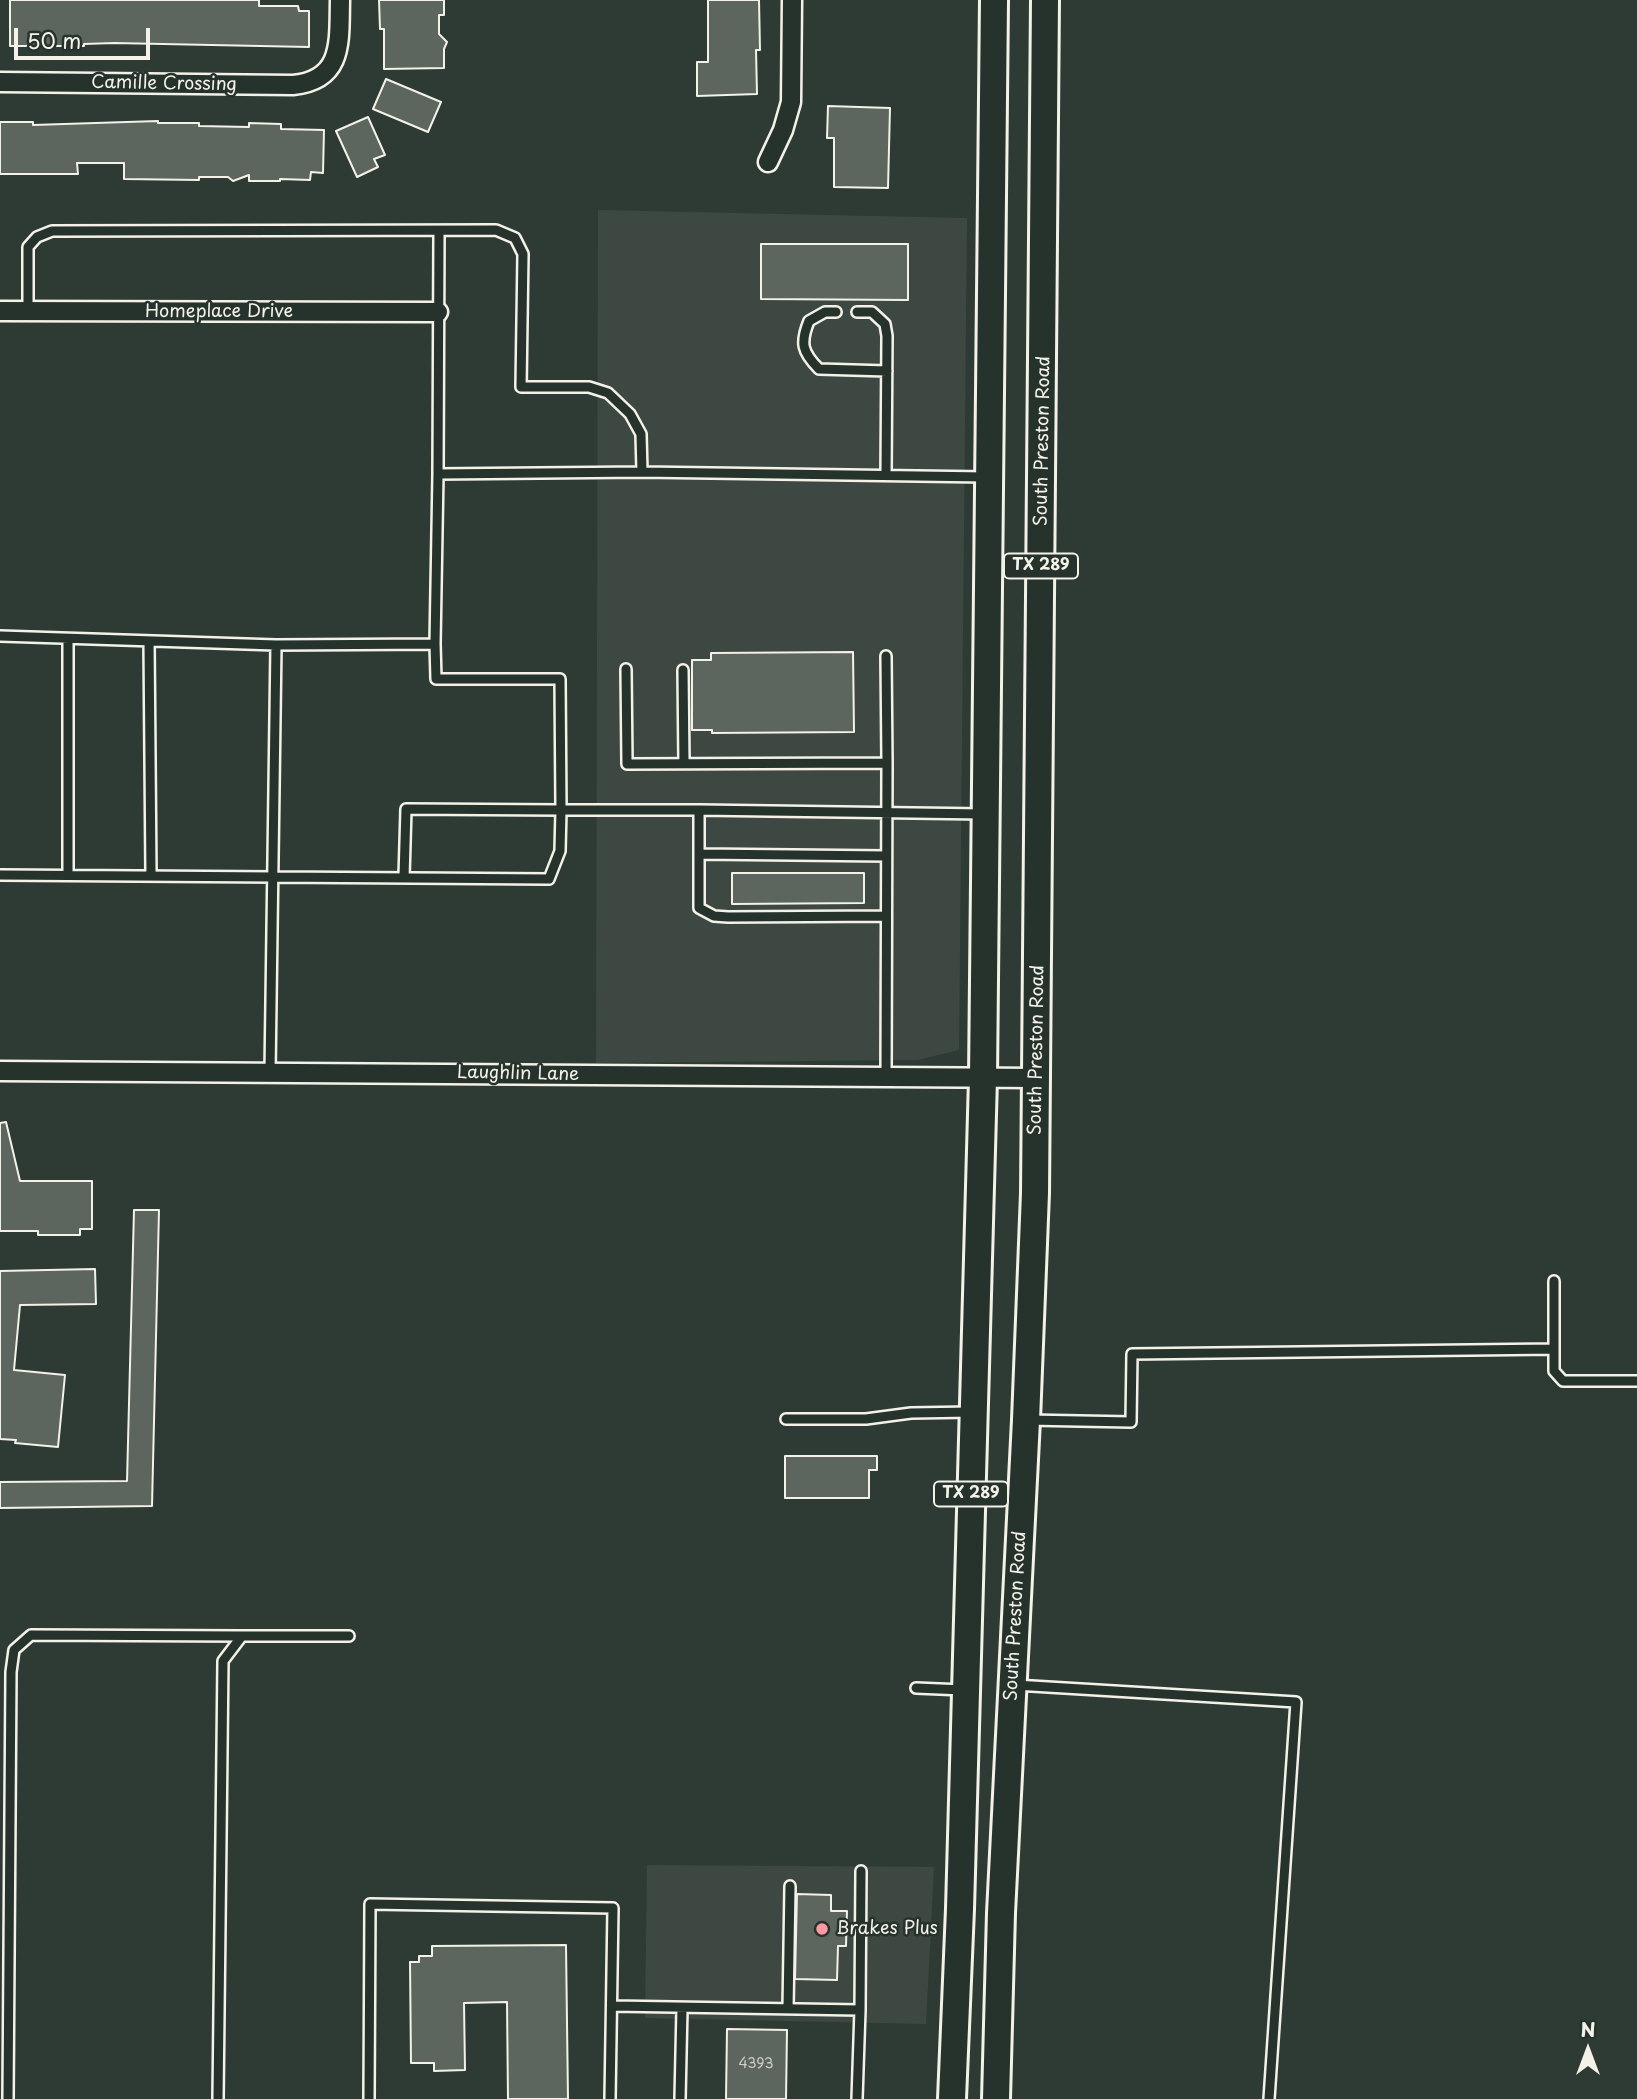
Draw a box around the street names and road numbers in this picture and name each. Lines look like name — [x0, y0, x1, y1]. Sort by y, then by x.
street label: Camille Crossing — [91, 72, 237, 96]
street label: Homeplace Drive — [145, 301, 293, 323]
street label: South Preston Road — [1031, 356, 1055, 526]
road number: TX 289 — [1004, 554, 1078, 579]
street label: South Preston Road — [1025, 965, 1049, 1135]
street label: Laughlin Lane — [457, 1062, 579, 1086]
road number: TX 289 — [934, 1482, 1008, 1506]
street label: South Preston Road — [1001, 1530, 1031, 1702]

